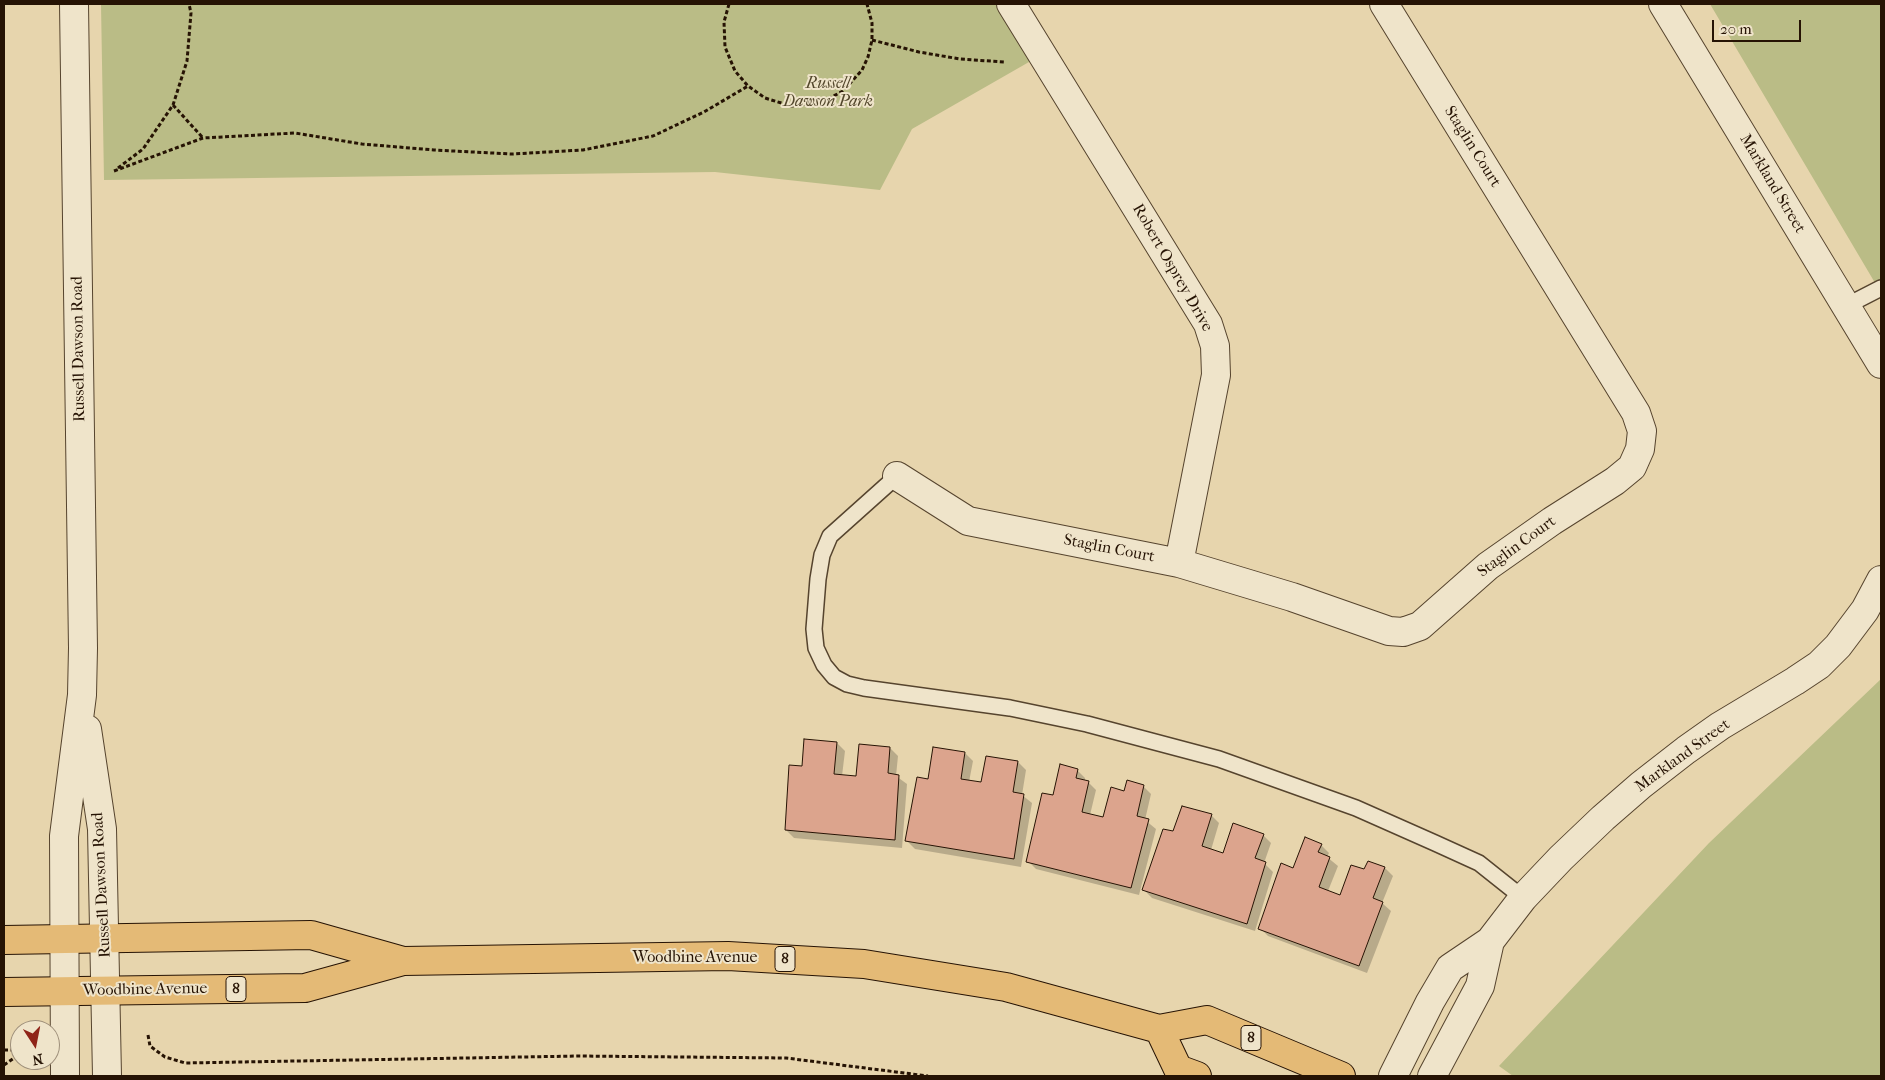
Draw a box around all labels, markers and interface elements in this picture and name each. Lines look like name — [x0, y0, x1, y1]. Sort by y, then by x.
scale bar — [1715, 10, 1804, 42]
text: 20 m — [1720, 20, 1752, 38]
park label: Russell Dawson Park — [783, 74, 873, 112]
street label: Staglin Court — [1439, 103, 1505, 191]
street label: Markland Street — [1735, 131, 1809, 237]
street label: Robert Osprey Drive — [1128, 201, 1216, 335]
street label: Russell Dawson Road — [68, 276, 90, 422]
street label: Staglin Court — [1474, 512, 1560, 582]
street label: Staglin Court — [1062, 531, 1156, 567]
street label: Markland Street — [1632, 715, 1734, 797]
street label: Russell Dawson Road — [89, 812, 115, 958]
road number: 8 — [775, 946, 795, 972]
street label: Woodbine Avenue — [633, 948, 757, 968]
road number: 8 — [226, 976, 246, 1002]
street label: Woodbine Avenue — [82, 979, 208, 1001]
north arrow — [10, 1020, 60, 1070]
road number: 8 — [1241, 1026, 1261, 1050]
text: N — [31, 1050, 45, 1069]

